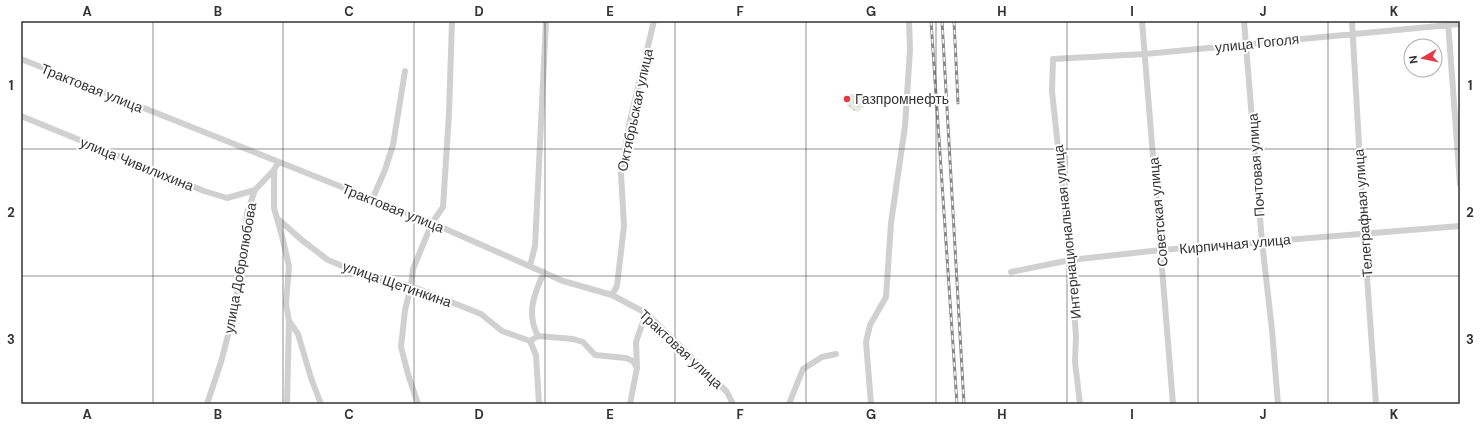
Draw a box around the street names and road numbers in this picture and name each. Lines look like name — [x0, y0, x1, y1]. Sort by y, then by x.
street label: улица Гоголя — [1214, 30, 1300, 56]
street label: Октябрьская улица — [613, 47, 657, 173]
street label: Трактовая улица — [38, 59, 146, 117]
street label: Почтовая улица — [1243, 112, 1269, 217]
street label: улица Чивилихина — [78, 133, 197, 195]
street label: Интернациональная улица — [1049, 144, 1085, 320]
street label: Телеграфная улица — [1350, 148, 1376, 278]
street label: Советская улица — [1144, 156, 1172, 267]
street label: Трактовая улица — [339, 179, 447, 237]
street label: улица Добролюбова — [220, 201, 260, 335]
street label: Кирпичная улица — [1179, 230, 1292, 258]
street label: улица Щетинкина — [340, 257, 454, 311]
street label: Трактовая улица — [635, 305, 727, 393]

